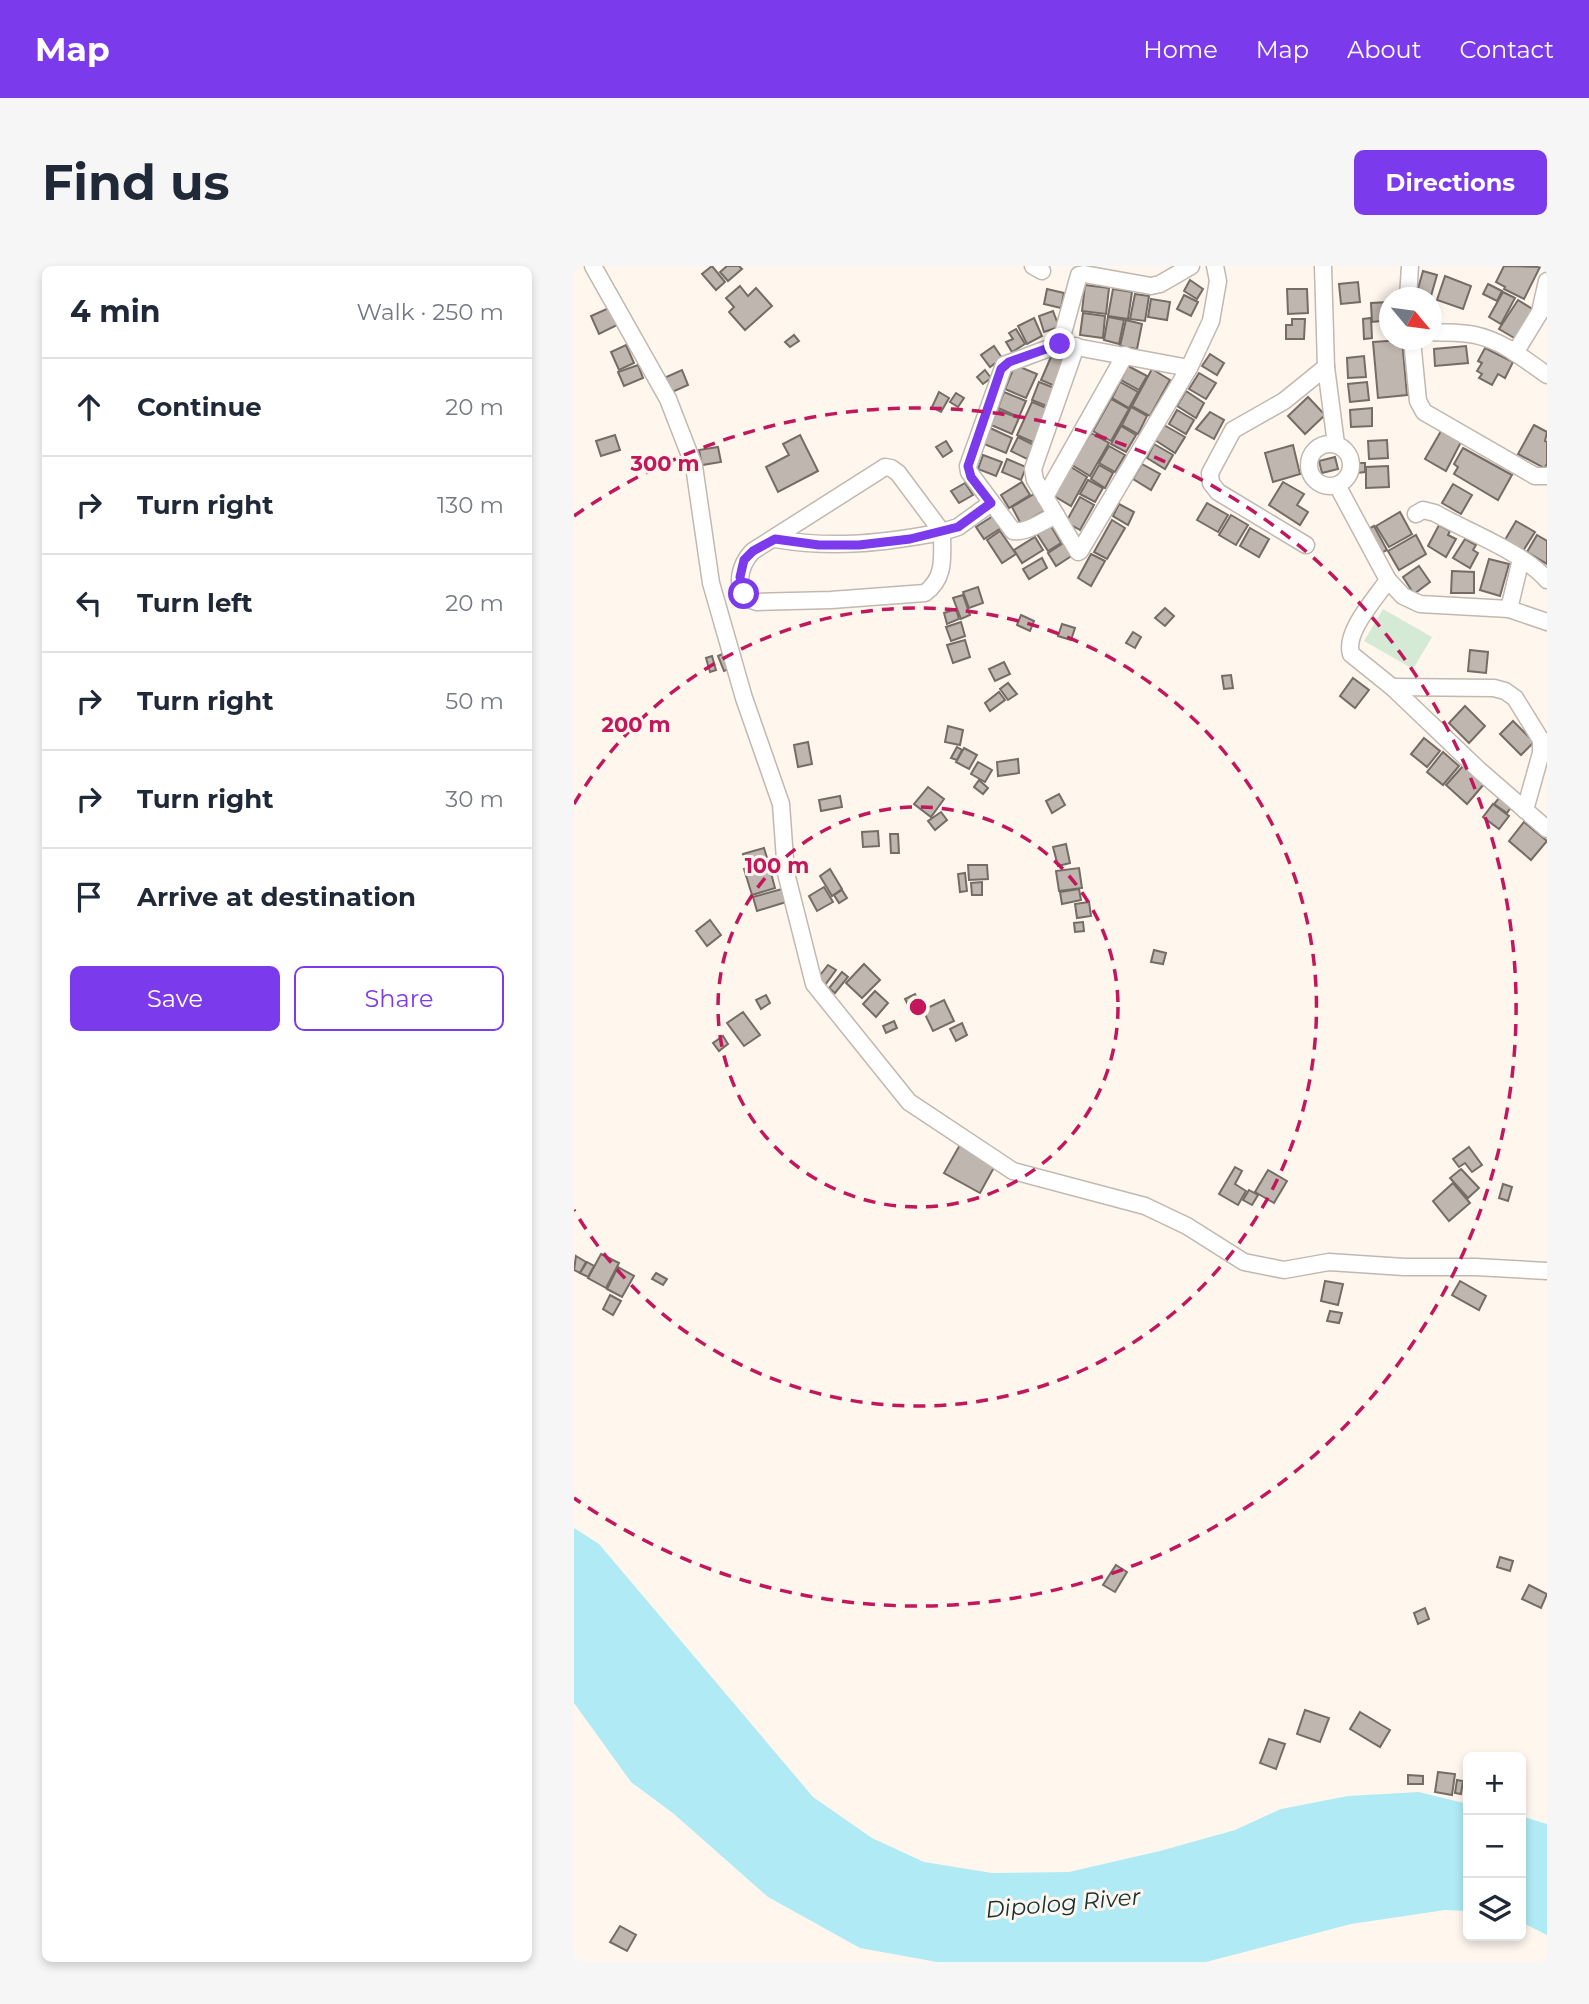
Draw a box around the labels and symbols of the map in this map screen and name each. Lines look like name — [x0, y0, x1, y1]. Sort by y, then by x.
north arrow — [1379, 287, 1442, 350]
route end — [1044, 328, 1075, 359]
text: 300 m — [630, 451, 699, 476]
route start — [728, 578, 759, 609]
text: 200 m — [602, 712, 670, 737]
text: 100 m — [745, 853, 809, 878]
centre of rings — [906, 995, 930, 1019]
water label: Dipolog River — [984, 1882, 1143, 1924]

